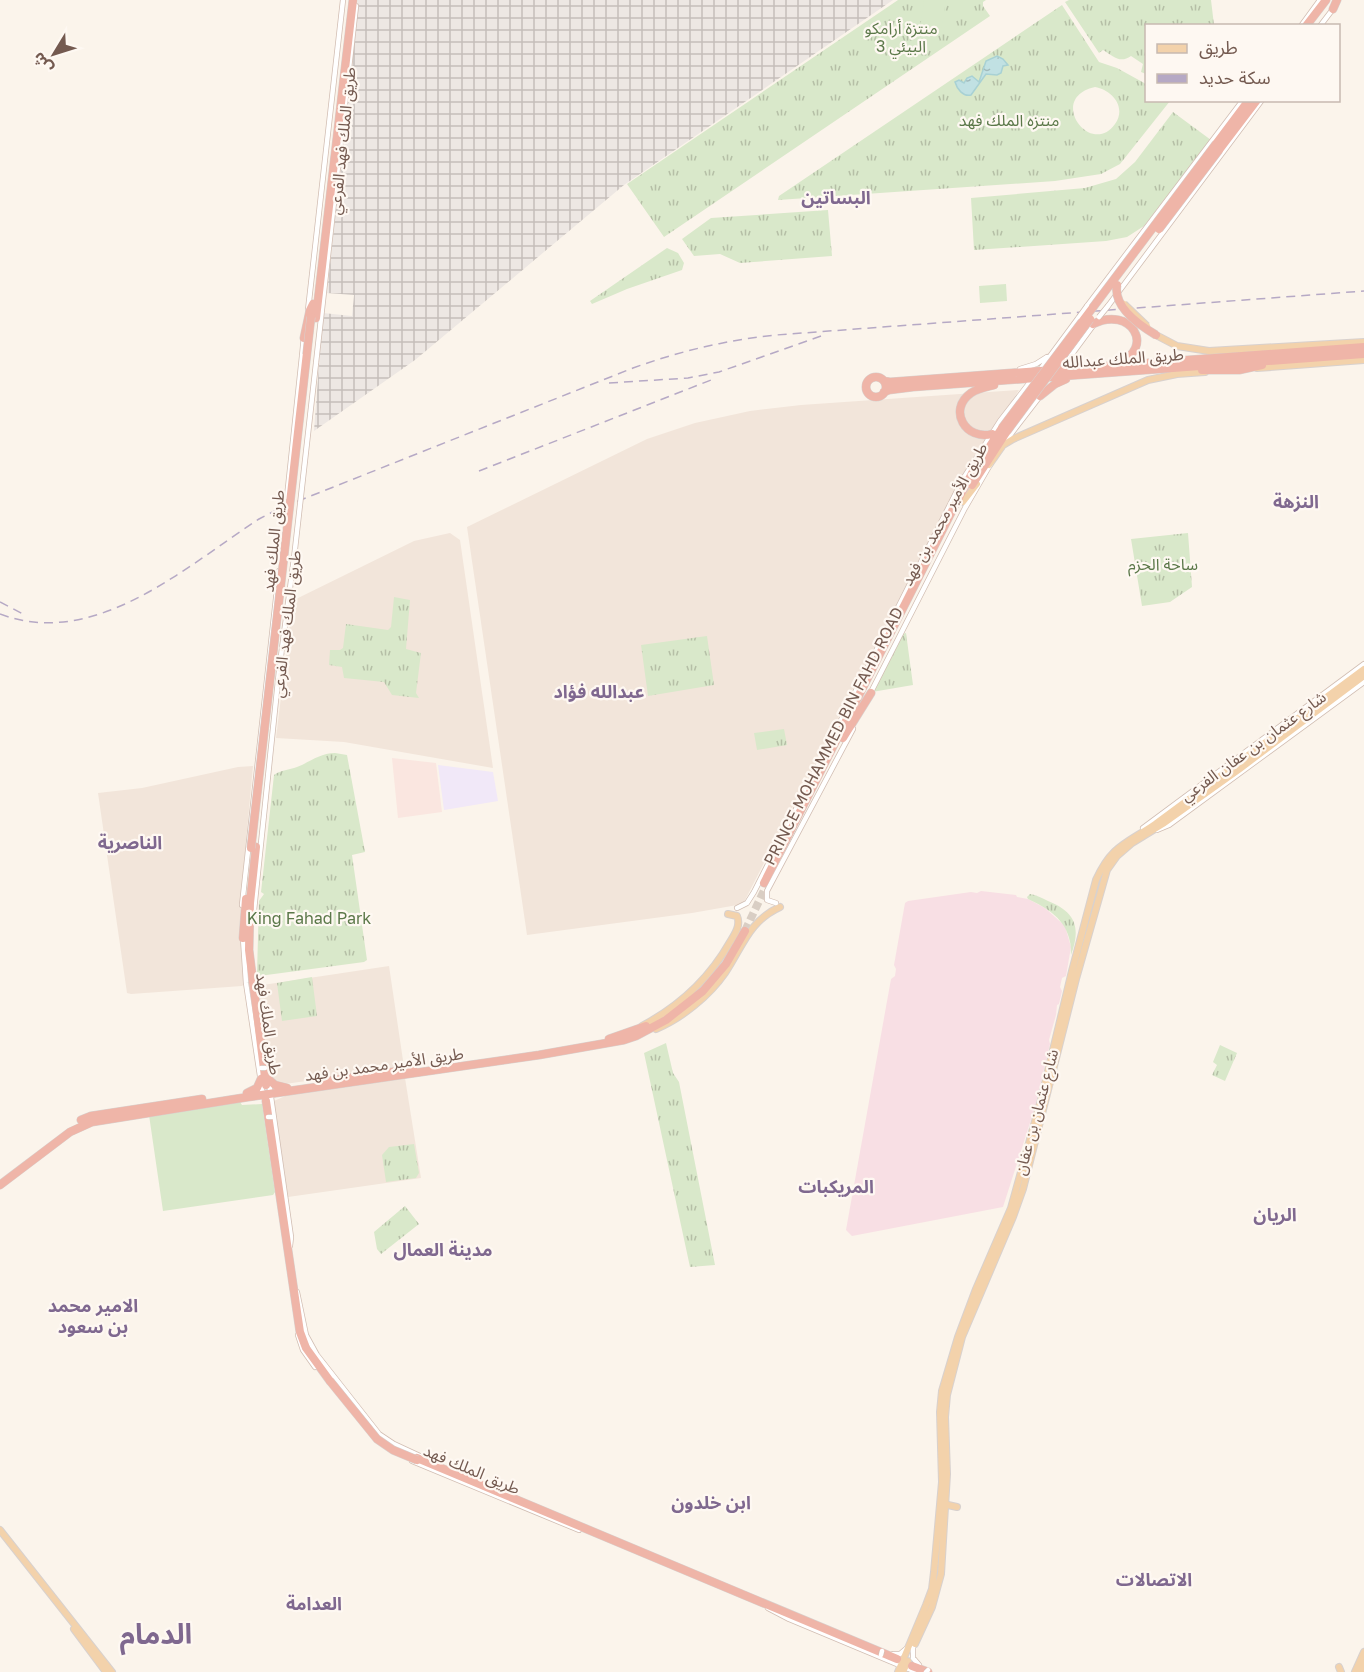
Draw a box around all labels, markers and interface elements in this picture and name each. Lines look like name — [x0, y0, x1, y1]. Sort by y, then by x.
park label: منتزة أرامكو البيئي 3 — [864, 18, 938, 59]
north arrow — [24, 24, 84, 84]
legend — [1145, 24, 1340, 102]
text: طريق — [1199, 36, 1238, 59]
text: ش — [28, 48, 57, 78]
street label: طريق الملك فهد الفرعي — [324, 66, 362, 216]
text: سكة حديد — [1199, 66, 1271, 88]
park label: منتزه الملك فهد — [959, 110, 1059, 130]
district label: البساتين — [801, 186, 871, 208]
street label: طريق الملك عبدالله — [1062, 344, 1185, 373]
street label: طريق الأمير محمد بن فهد — [896, 439, 993, 589]
street label: طريق الملك فهد — [258, 489, 289, 593]
district label: النزهة — [1273, 490, 1319, 513]
street label: طريق الملك فهد الفرعي — [267, 549, 308, 699]
park label: ساحة الحزم — [1128, 554, 1198, 577]
street label: PRINCE MOHAMMED BIN FAHD ROAD — [759, 604, 907, 868]
district label: عبدالله فؤاد — [554, 680, 644, 702]
street label: شارع عثمان بن عفان الفرعي — [1176, 686, 1332, 808]
district label: الناصرية — [98, 831, 162, 854]
park label: King Fahad Park — [247, 908, 371, 928]
street label: طريق الملك فهد — [251, 972, 286, 1077]
street label: طريق الأمير محمد بن فهد — [303, 1043, 465, 1086]
street label: شارع عثمان بن عفان — [1010, 1047, 1065, 1178]
district label: المريكبات — [798, 1175, 874, 1198]
district label: الريان — [1253, 1203, 1297, 1226]
district label: مدينة العمال — [393, 1238, 493, 1261]
district label: الامير محمد بن سعود — [48, 1294, 138, 1337]
street label: طريق الملك فهد — [420, 1440, 523, 1499]
district label: ابن خلدون — [671, 1491, 751, 1513]
district label: الاتصالات — [1116, 1568, 1192, 1590]
district label: العدامة — [286, 1592, 342, 1614]
district label: الدمام — [120, 1617, 192, 1656]

